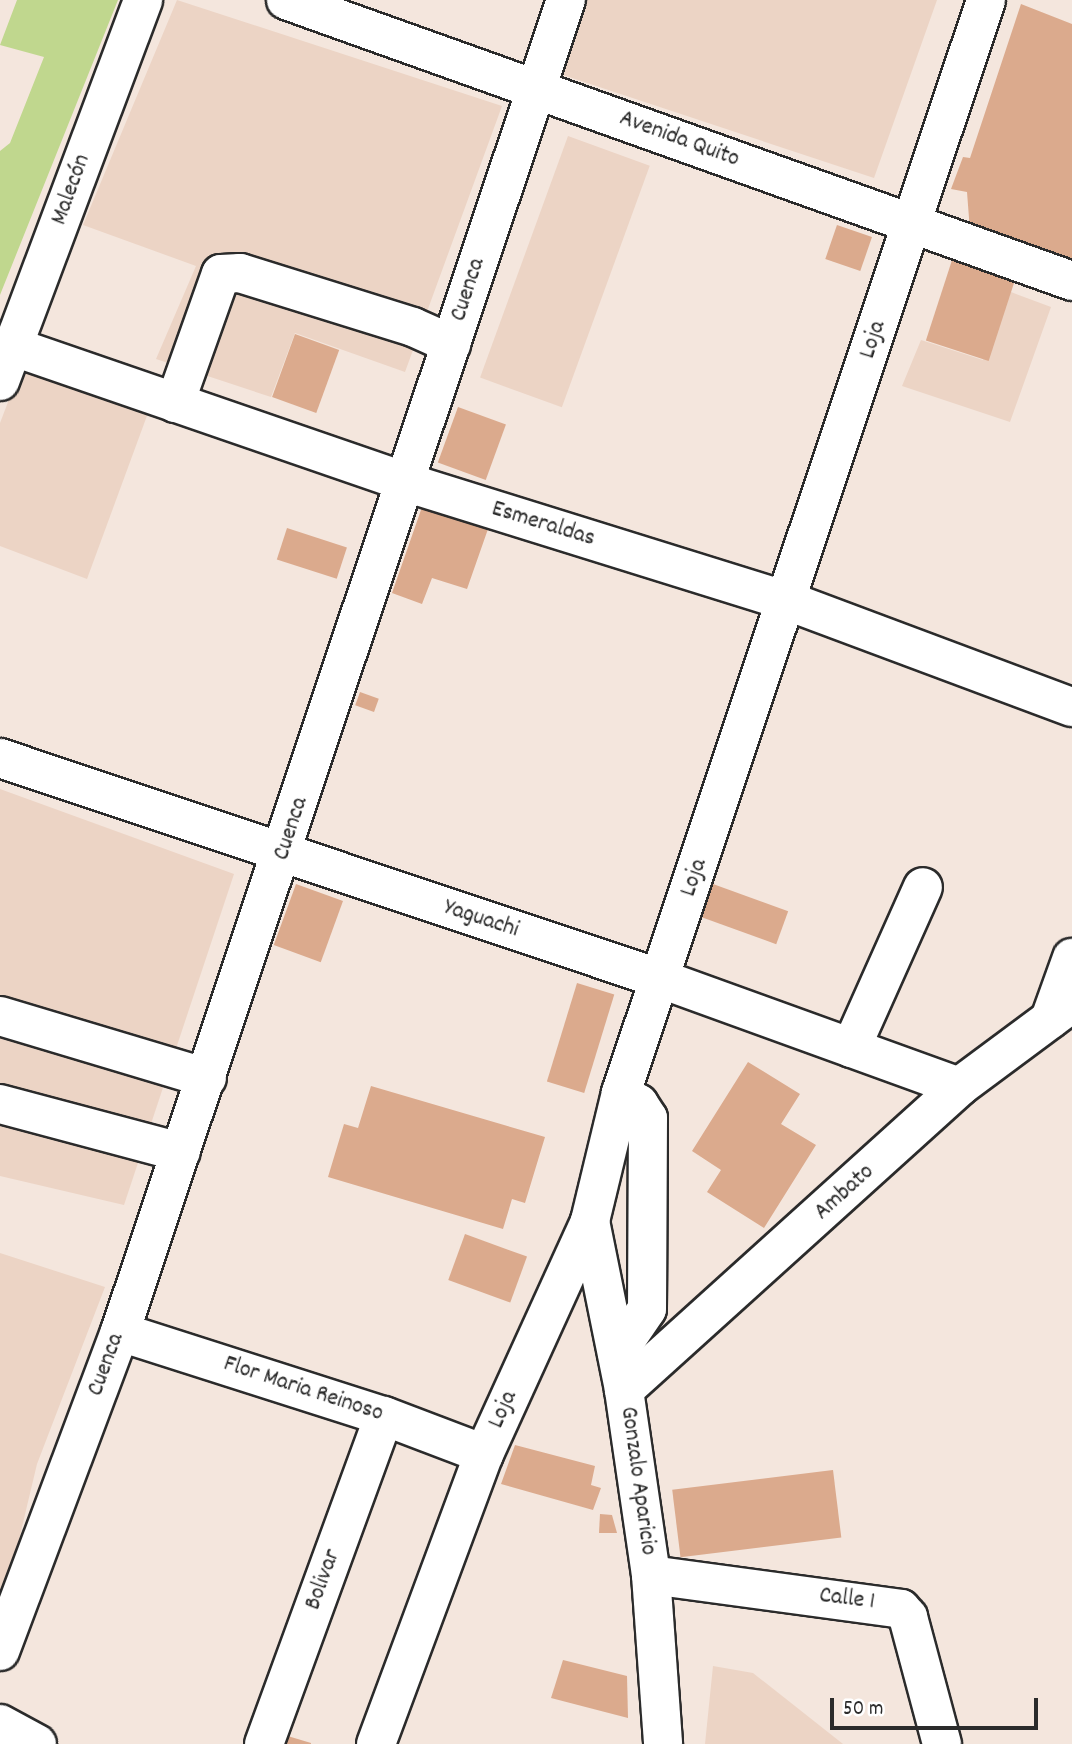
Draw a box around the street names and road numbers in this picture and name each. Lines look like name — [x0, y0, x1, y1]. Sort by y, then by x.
street label: Avenida Quito — [615, 105, 743, 175]
street label: Malecón — [46, 151, 98, 229]
street label: Cuenca — [445, 255, 493, 325]
street label: Loja — [854, 317, 894, 363]
street label: Esmeraldas — [488, 496, 598, 554]
street label: Cuenca — [268, 794, 316, 864]
street label: Loja — [675, 855, 715, 901]
street label: Yaguachi — [440, 894, 522, 946]
street label: Ambato — [809, 1159, 881, 1227]
street label: Cuenca — [82, 1330, 132, 1400]
street label: Flor Maria Reinoso — [220, 1351, 386, 1429]
street label: Loja — [483, 1387, 525, 1433]
street label: Gonzalo Aparicio — [612, 1405, 662, 1557]
street label: Bolivar — [300, 1546, 348, 1614]
street label: Calle 1 — [818, 1582, 876, 1618]

